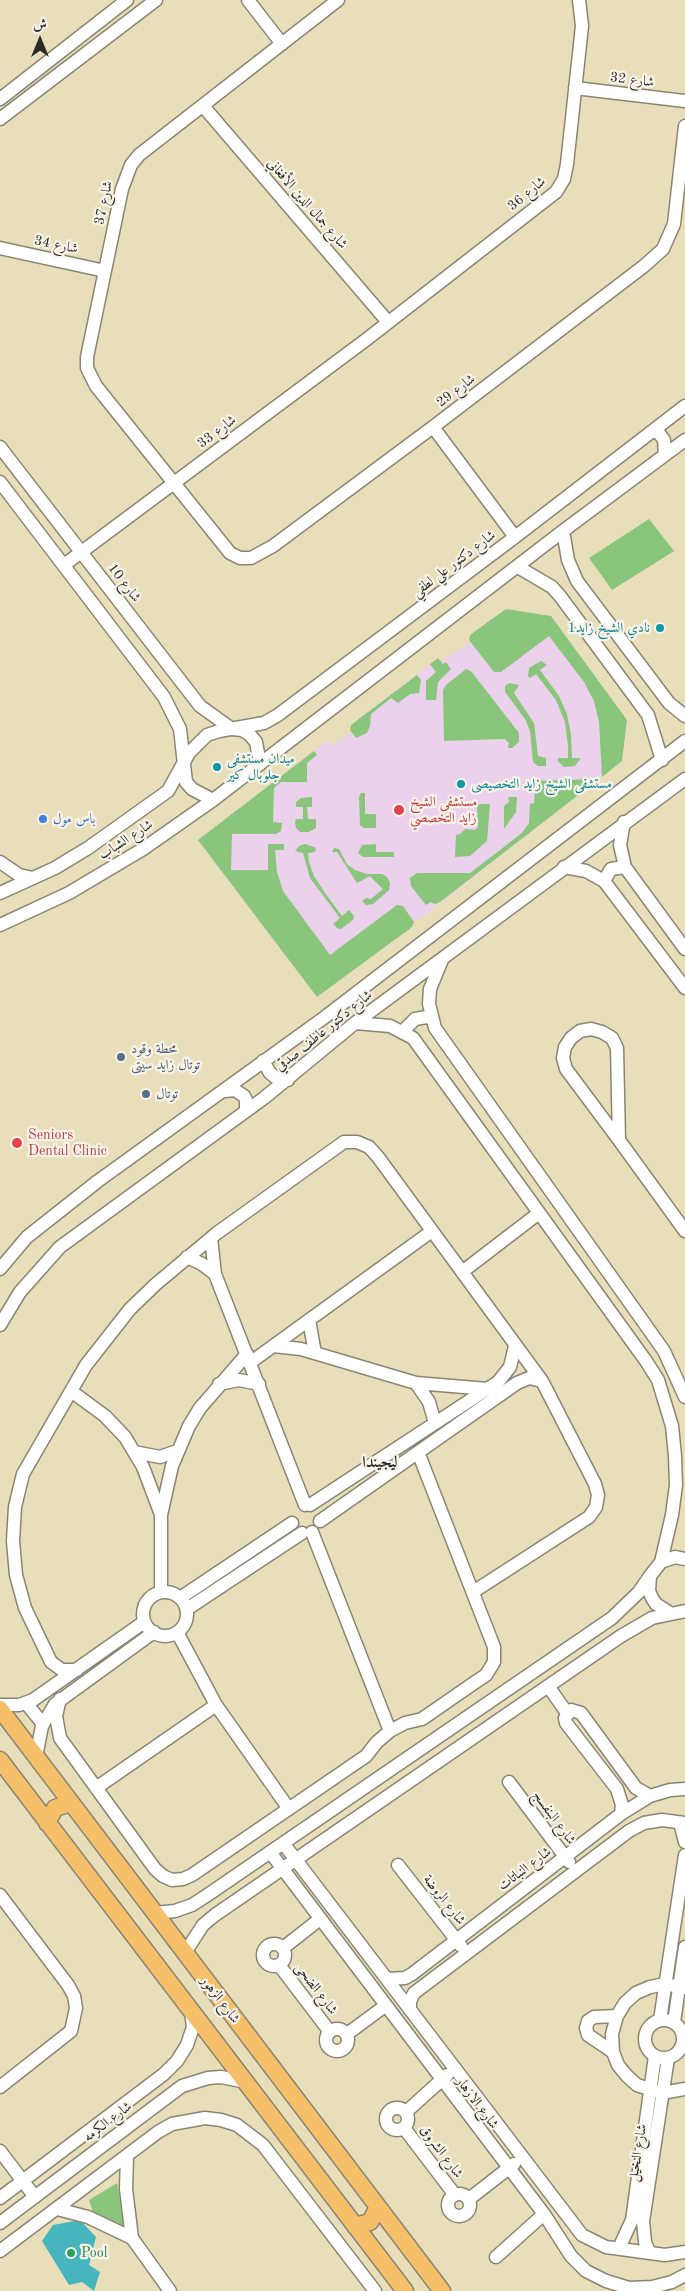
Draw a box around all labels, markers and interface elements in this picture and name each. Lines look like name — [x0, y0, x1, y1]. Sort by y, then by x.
north arrow — [15, 15, 65, 65]
text: ش — [33, 18, 47, 32]
street label: شارع 32 — [609, 69, 655, 91]
street label: شارع جمال الدين الأفغاني — [263, 155, 351, 253]
street label: شارع 36 — [505, 173, 549, 215]
street label: شارع 37 — [91, 180, 117, 226]
street label: شارع 34 — [33, 232, 79, 258]
street label: شارع 29 — [433, 371, 479, 411]
street label: شارع 33 — [194, 412, 240, 452]
street label: شارع دكتور علي لطفي — [409, 527, 499, 601]
street label: شارع 10 — [104, 560, 144, 606]
place label: نادي الشيخ زايد1 — [568, 620, 650, 636]
marker: نادي الشيخ زايد1 — [654, 622, 666, 634]
place label: ميدان مستشفى جلوبال كير — [227, 751, 295, 784]
marker: ميدان مستشفى جلوبال كير — [211, 761, 223, 773]
place label: مستشفى الشيخ زايد التخصيصى — [471, 776, 612, 792]
marker: مستشفى الشيخ زايد التخصيصى — [455, 778, 467, 790]
place label: مستشفى الشيخ زايد التخصصي — [410, 794, 477, 826]
marker: مستشفى الشيخ زايد التخصصي — [392, 803, 406, 817]
place label: باس مول — [53, 811, 95, 827]
marker: باس مول — [37, 813, 49, 825]
street label: شارع الشباب — [96, 816, 156, 864]
street label: شارع دكتور عاطف صدقي — [272, 987, 376, 1075]
place label: محطة وقود توتال زايد سيتى — [131, 1041, 200, 1074]
marker: محطة وقود توتال زايد سيتى — [115, 1051, 127, 1063]
place label: توتال — [156, 1086, 178, 1102]
marker: توتال — [140, 1088, 152, 1100]
place label: Seniors Dental Clinic — [28, 1127, 107, 1160]
marker: Seniors Dental Clinic — [10, 1136, 24, 1150]
district label: ليجيندا — [362, 1453, 398, 1473]
street label: شارع البنفسج — [529, 1788, 579, 1848]
street label: شارع النباتات — [495, 1843, 555, 1895]
street label: شارع الروضة — [419, 1872, 469, 1928]
street label: شارع الضحى — [291, 1960, 341, 2018]
street label: شارع الزهور — [197, 1973, 243, 2027]
street label: شارع الازهار — [452, 2074, 502, 2132]
street label: شارع الكرمه — [80, 2098, 136, 2146]
street label: شارع الشروق — [416, 2122, 466, 2182]
street label: شارع النخيل — [625, 2123, 651, 2183]
place label: Pool — [81, 2245, 107, 2261]
marker: Pool — [65, 2247, 77, 2259]

